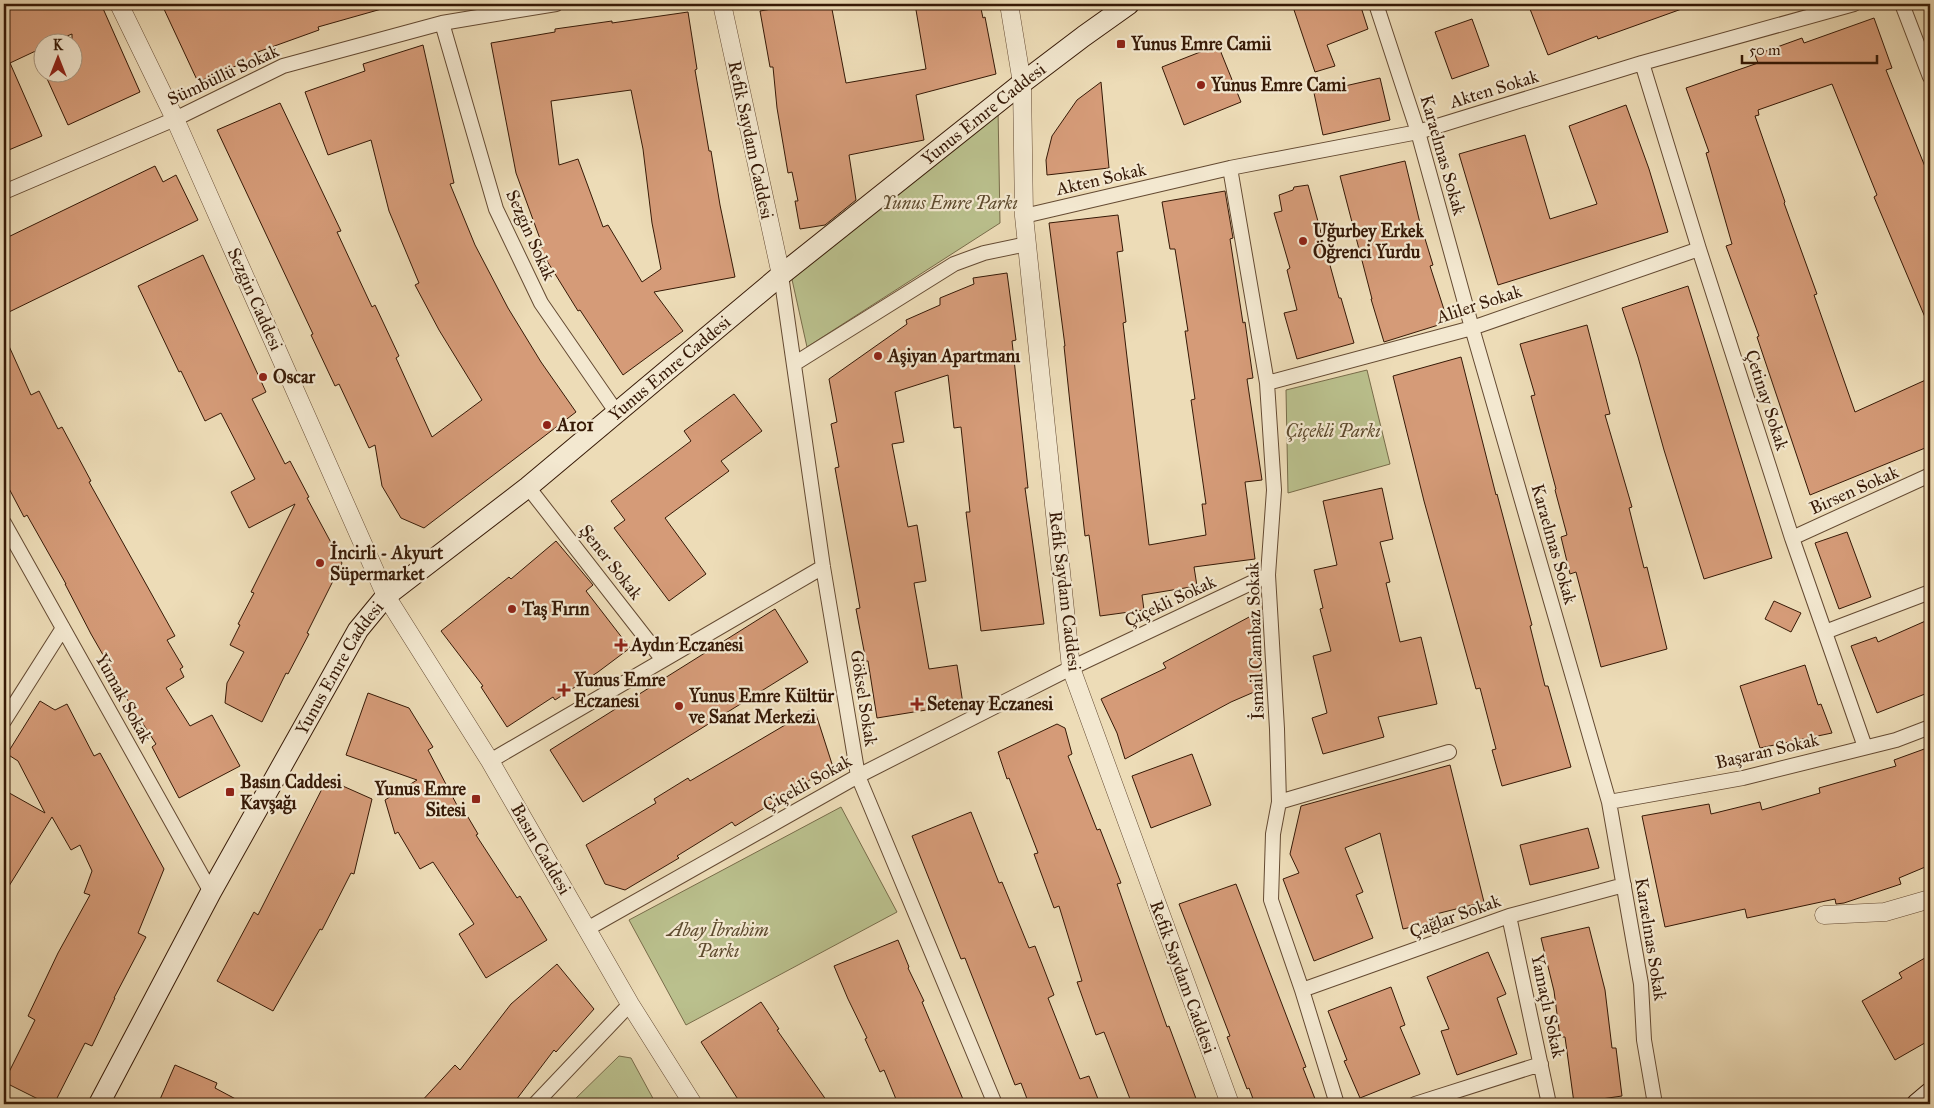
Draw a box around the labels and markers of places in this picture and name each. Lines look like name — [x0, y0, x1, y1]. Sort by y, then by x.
place label: Yunus Emre Camii — [1130, 33, 1272, 55]
marker: Yunus Emre Camii — [1115, 38, 1127, 50]
place label: Yunus Emre Cami — [1210, 74, 1347, 96]
marker: Yunus Emre Cami — [1195, 79, 1207, 91]
place label: Uğurbey Erkek Öğrenci Yurdu — [1313, 220, 1425, 264]
marker: Uğurbey Erkek Öğrenci Yurdu — [1297, 235, 1309, 247]
place label: Aşiyan Apartmanı — [887, 345, 1021, 368]
marker: Aşiyan Apartmanı — [872, 350, 884, 362]
place label: Oscar — [273, 366, 316, 388]
marker: Oscar — [257, 371, 269, 383]
place label: A101 — [556, 414, 594, 436]
marker: A101 — [541, 419, 553, 431]
place label: İncirli - Akyurt Süpermarket — [330, 540, 444, 586]
marker: İncirli - Akyurt Süpermarket — [314, 557, 326, 569]
place label: Taş Fırın — [521, 598, 590, 621]
marker: Taş Fırın — [506, 603, 518, 615]
place label: Aydın Eczanesi — [630, 634, 745, 657]
marker: Aydın Eczanesi — [615, 639, 627, 651]
place label: Yunus Emre Eczanesi — [573, 669, 666, 712]
marker: Yunus Emre Eczanesi — [558, 684, 570, 696]
place label: Yunus Emre Kültür ve Sanat Merkezi — [688, 685, 835, 728]
place label: Setenay Eczanesi — [927, 693, 1054, 716]
marker: Setenay Eczanesi — [911, 698, 923, 710]
marker: Yunus Emre Kültür ve Sanat Merkezi — [673, 700, 685, 712]
place label: Basın Caddesi Kavşağı — [240, 771, 343, 815]
place label: Yunus Emre Sitesi — [373, 778, 467, 821]
marker: Basın Caddesi Kavşağı — [224, 786, 236, 798]
marker: Yunus Emre Sitesi — [470, 793, 482, 805]

